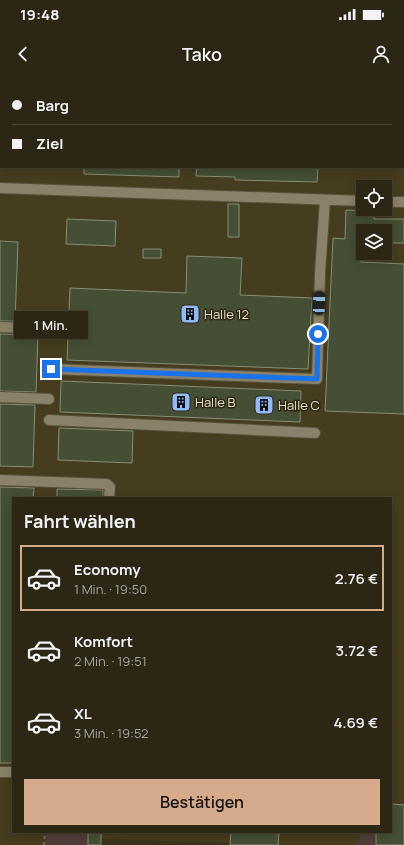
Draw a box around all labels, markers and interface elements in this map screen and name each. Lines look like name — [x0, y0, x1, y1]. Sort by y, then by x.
text: 19:48 — [20, 4, 59, 25]
text: Tako — [182, 42, 222, 66]
icon: back — [12, 43, 34, 65]
icon: person — [370, 43, 392, 65]
text: Barg — [36, 95, 69, 116]
text: Ziel — [36, 133, 63, 154]
map controls — [356, 180, 392, 260]
button: locate — [356, 180, 392, 216]
button: layers — [356, 224, 392, 260]
car — [313, 291, 325, 315]
building icon: Halle 12 — [179, 303, 201, 325]
place label: Halle 12 — [204, 305, 249, 323]
callout: 1 Min. — [14, 311, 88, 339]
text: 1 Min. — [34, 316, 68, 334]
route start — [309, 325, 327, 343]
route end — [42, 360, 60, 378]
building icon: Halle B — [170, 391, 192, 413]
place label: Halle B — [195, 393, 235, 411]
building icon: Halle C — [253, 394, 275, 416]
place label: Halle C — [278, 396, 320, 414]
text: Fahrt wählen — [24, 509, 136, 533]
text: Economy — [74, 559, 141, 580]
icon: car — [26, 560, 62, 596]
text: 2.76 € — [335, 568, 378, 589]
text: 1 Min. · 19:50 — [74, 580, 147, 598]
text: Komfort — [74, 631, 133, 652]
icon: car — [26, 632, 62, 668]
text: 3.72 € — [335, 640, 378, 661]
text: 2 Min. · 19:51 — [74, 652, 147, 670]
text: XL — [74, 703, 92, 724]
icon: car — [26, 704, 62, 740]
text: 4.69 € — [334, 712, 378, 733]
text: 3 Min. · 19:52 — [74, 724, 149, 742]
button: Bestätigen — [24, 779, 380, 825]

